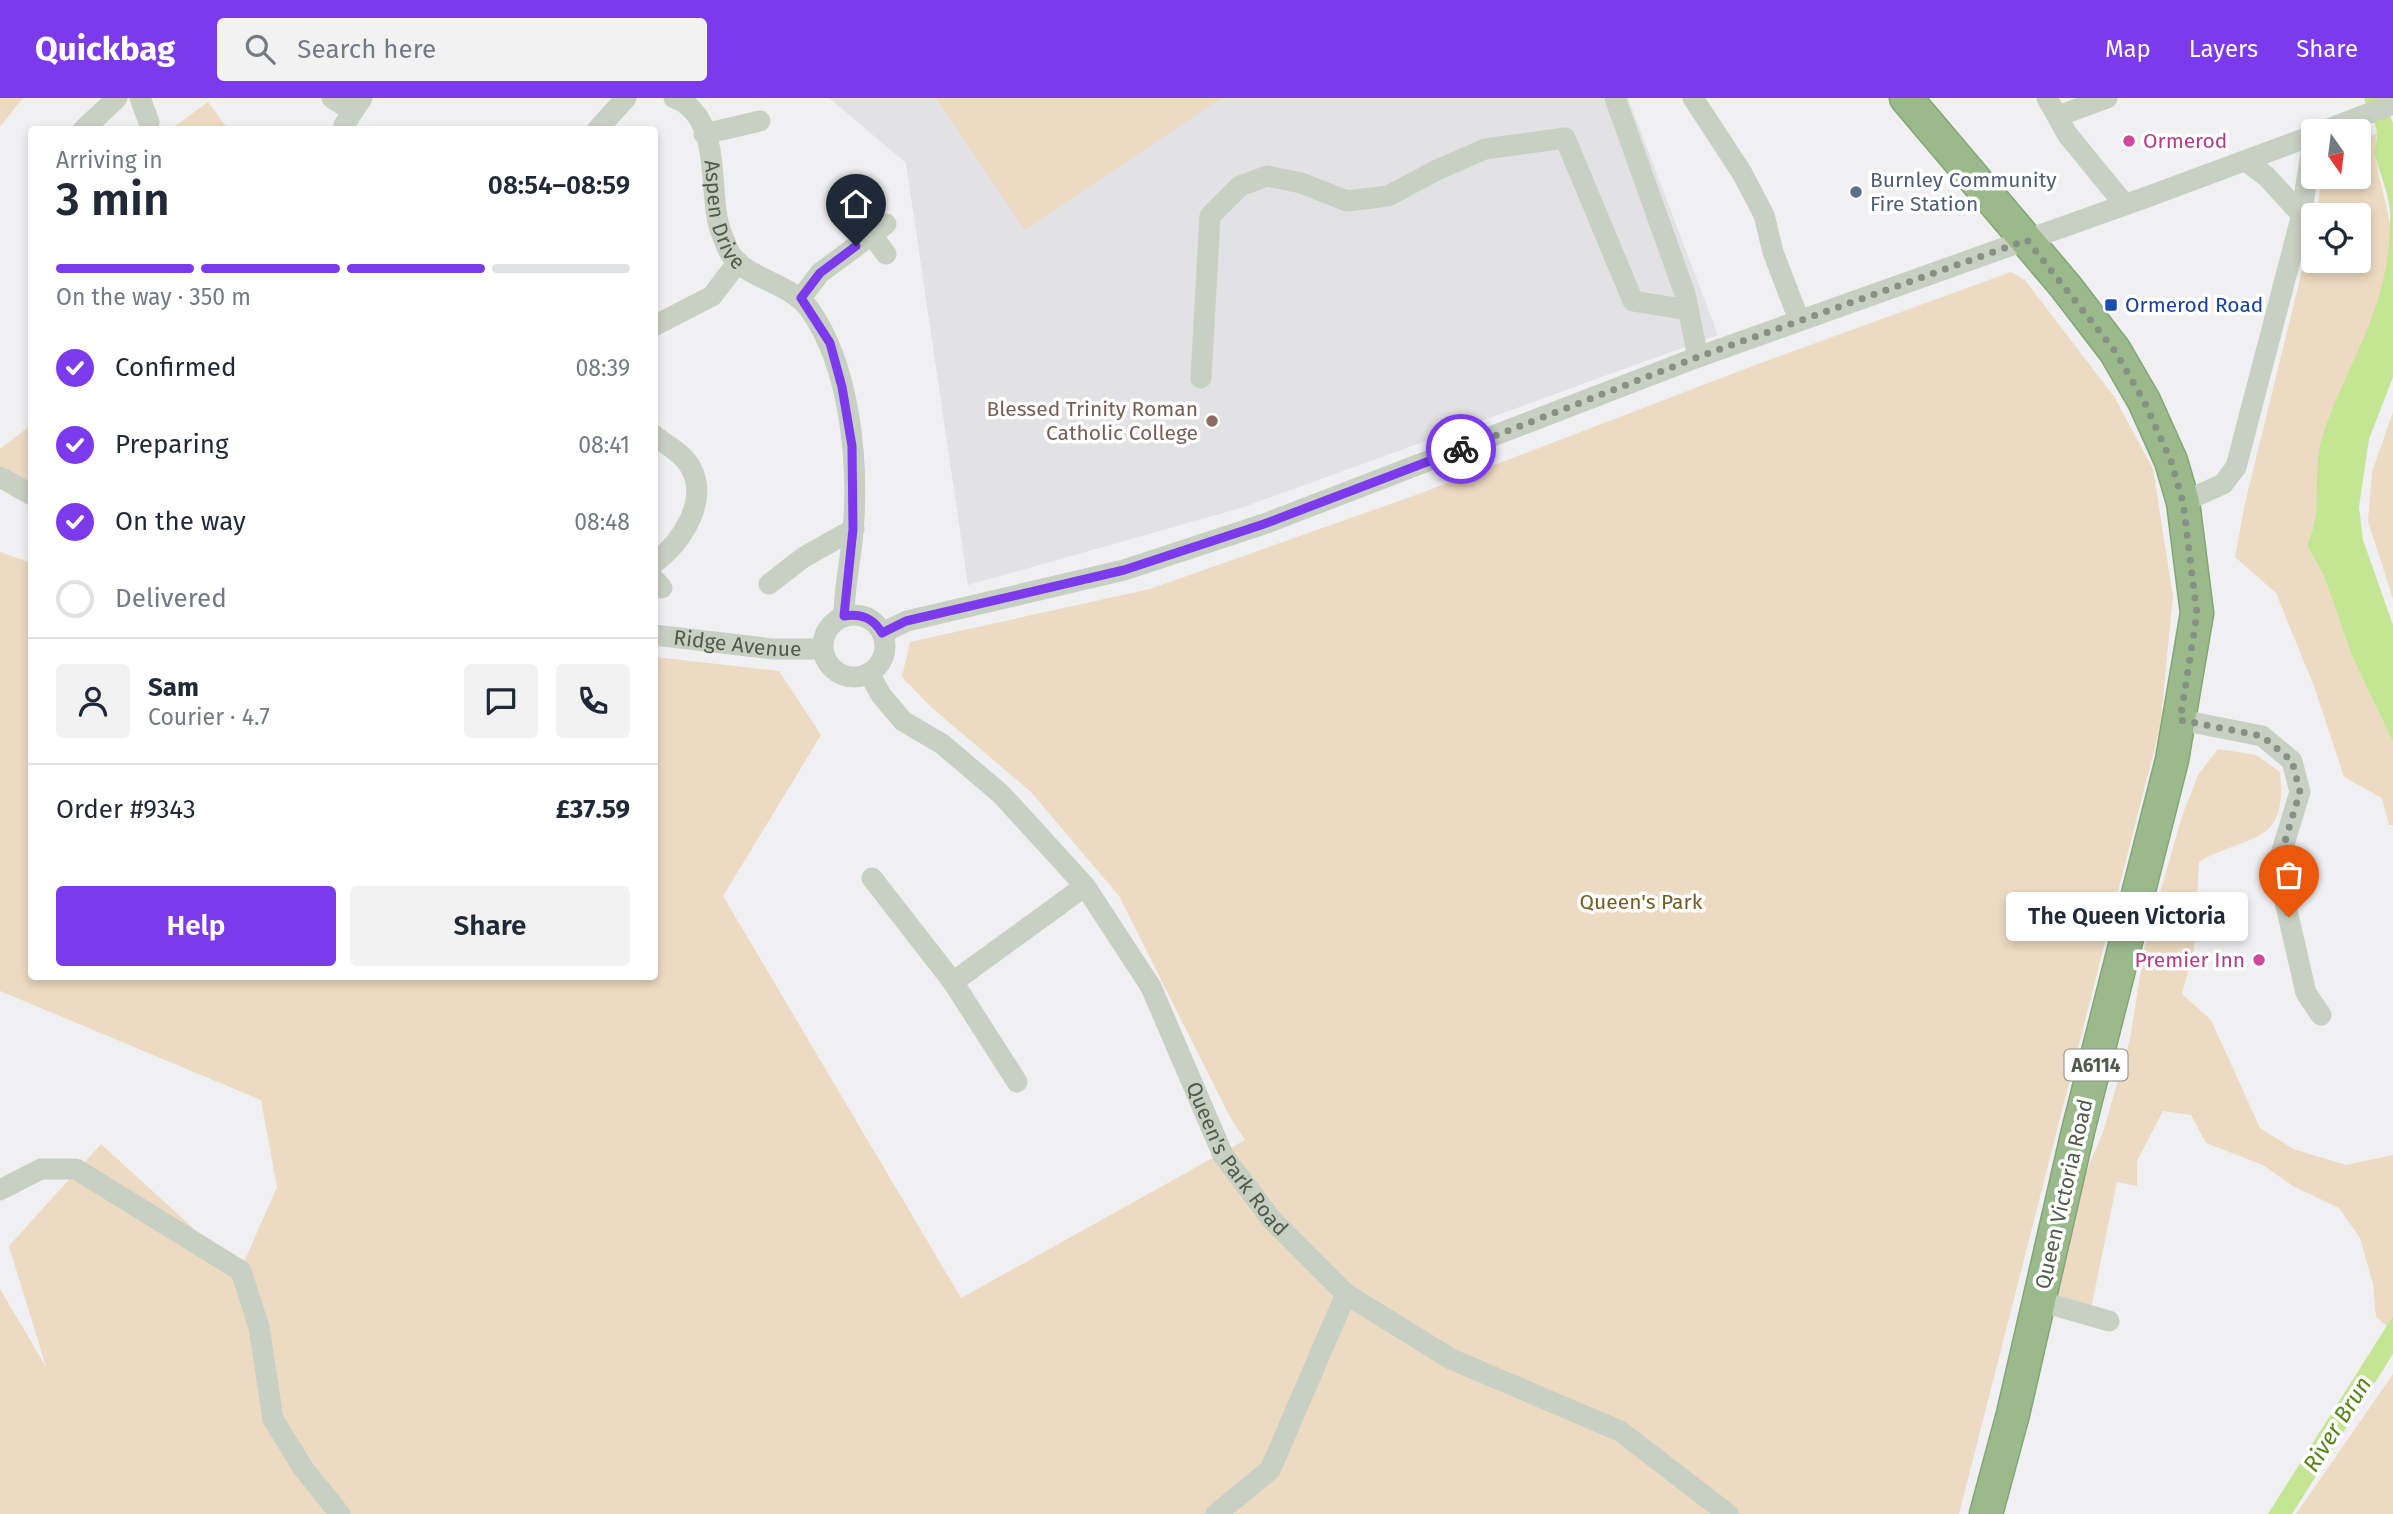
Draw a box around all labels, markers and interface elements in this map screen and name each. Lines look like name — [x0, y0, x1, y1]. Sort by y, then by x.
search box — [217, 18, 707, 81]
text: Quickbag — [35, 29, 175, 69]
icon: search — [241, 30, 279, 68]
text: Search here — [297, 34, 436, 65]
text: Map — [2105, 35, 2151, 63]
text: Layers — [2189, 35, 2258, 63]
text: Share — [2296, 35, 2358, 63]
north arrow — [2301, 119, 2371, 189]
map controls — [2301, 119, 2371, 273]
place label: Ormerod — [2143, 128, 2227, 154]
marker: Ormerod — [2121, 133, 2137, 149]
text: Arriving in — [56, 146, 163, 174]
street label: Aspen Drive — [699, 159, 750, 275]
place label: Burnley Community Fire Station — [1870, 167, 2057, 217]
text: 08:54–08:59 — [488, 170, 630, 201]
text: 3 min — [56, 172, 170, 227]
pin — [826, 174, 886, 246]
marker: Burnley Community Fire Station — [1848, 184, 1864, 200]
icon: home — [837, 185, 875, 223]
button: locate — [2301, 203, 2371, 273]
text: On the way · 350 m — [56, 283, 251, 311]
place label: Ormerod Road — [2125, 292, 2263, 318]
marker: Ormerod Road — [2103, 297, 2119, 313]
icon: check — [56, 349, 94, 387]
text: Confirmed — [115, 352, 236, 383]
text: 08:39 — [575, 354, 630, 382]
place label: Blessed Trinity Roman Catholic College — [987, 396, 1198, 446]
marker: Blessed Trinity Roman Catholic College — [1204, 413, 1220, 429]
courier — [1426, 414, 1496, 484]
icon: check — [56, 426, 94, 464]
text: Preparing — [115, 429, 228, 460]
icon: bike — [1442, 430, 1480, 468]
text: 08:41 — [578, 431, 630, 459]
icon: check — [56, 503, 94, 541]
text: On the way — [115, 506, 246, 537]
text: 08:48 — [574, 508, 630, 536]
text: Delivered — [115, 583, 227, 614]
street label: Ridge Avenue — [672, 624, 801, 662]
button: person — [56, 664, 130, 738]
button: chat — [464, 664, 538, 738]
button: phone — [556, 664, 630, 738]
text: Sam — [148, 672, 199, 703]
text: Courier · 4.7 — [148, 703, 270, 731]
text: Order #9343 — [56, 794, 196, 825]
text: £37.59 — [556, 794, 630, 825]
pin — [2259, 845, 2319, 917]
icon: bag — [2270, 856, 2308, 894]
button: Help — [56, 886, 336, 966]
button: Share — [350, 886, 630, 966]
park label: Queen's Park — [1580, 889, 1703, 915]
callout: The Queen Victoria — [2006, 892, 2247, 942]
text: The Queen Victoria — [2028, 902, 2226, 930]
place label: Premier Inn — [2134, 947, 2245, 973]
marker: Premier Inn — [2251, 952, 2267, 968]
road number: A6114 — [2064, 1049, 2128, 1080]
street label: Queen's Park Road — [1180, 1078, 1293, 1241]
street label: Queen Victoria Road — [2030, 1097, 2098, 1291]
water label: River Brun — [2297, 1371, 2377, 1477]

